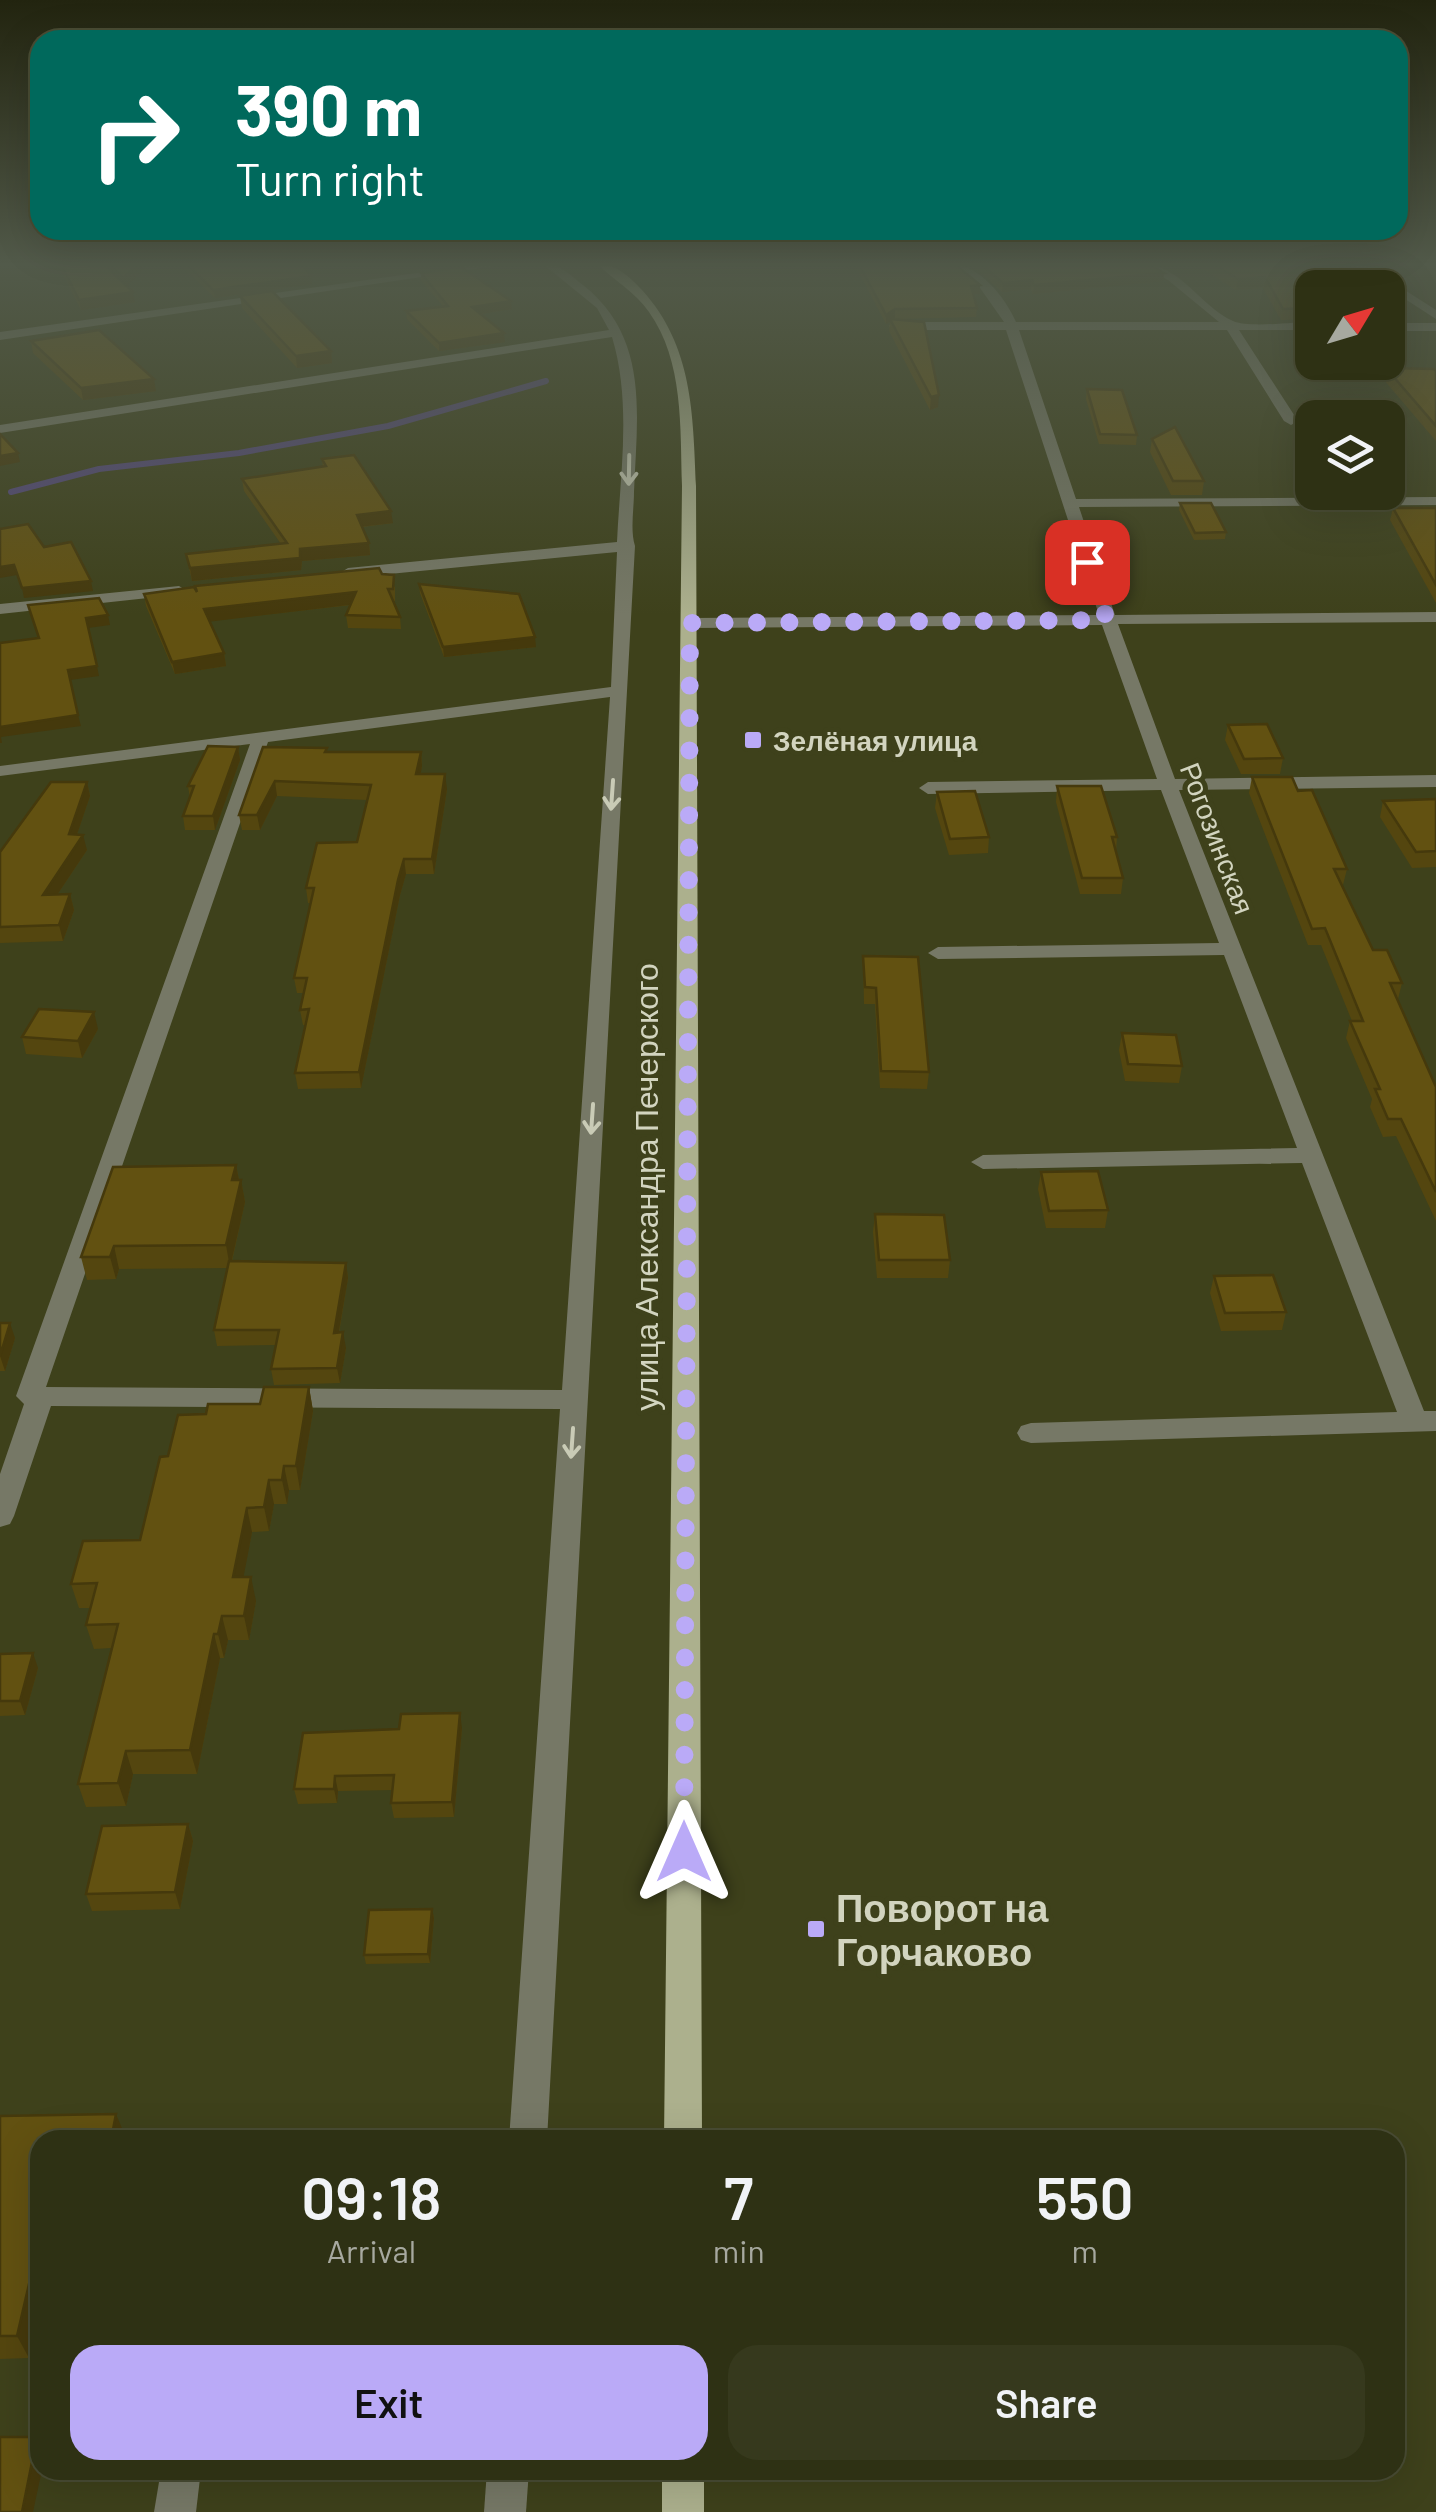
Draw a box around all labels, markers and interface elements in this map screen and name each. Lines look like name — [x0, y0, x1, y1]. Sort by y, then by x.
text: 390 m — [235, 66, 422, 150]
icon: right — [70, 70, 200, 200]
text: Turn right — [235, 151, 425, 205]
north arrow — [1295, 270, 1405, 380]
map controls — [1295, 270, 1405, 510]
button: layers — [1295, 400, 1405, 510]
one-way arrow — [619, 454, 638, 486]
pin — [1045, 520, 1130, 605]
icon: arrive — [1060, 535, 1115, 590]
place label: Зелёная улица — [773, 723, 978, 757]
marker: Зелёная улица — [742, 729, 764, 751]
street label: Рогозинская — [1174, 757, 1262, 919]
one-way arrow — [602, 778, 621, 810]
street label: улица Александра Печерского — [626, 963, 665, 1411]
one-way arrow — [582, 1102, 601, 1135]
one-way arrow — [562, 1427, 581, 1459]
position arrow — [632, 1800, 736, 1904]
place label: Поворот на Горчаково — [836, 1884, 1049, 1974]
marker: Поворот на Горчаково — [805, 1918, 827, 1940]
text: 09:18 — [301, 2160, 441, 2232]
text: 7 — [724, 2160, 753, 2232]
text: 550 — [1036, 2160, 1134, 2232]
text: Arrival — [327, 2231, 416, 2269]
text: min — [713, 2231, 765, 2269]
text: m — [1072, 2231, 1098, 2269]
button: Exit — [70, 2345, 708, 2460]
button: Share — [728, 2345, 1365, 2460]

